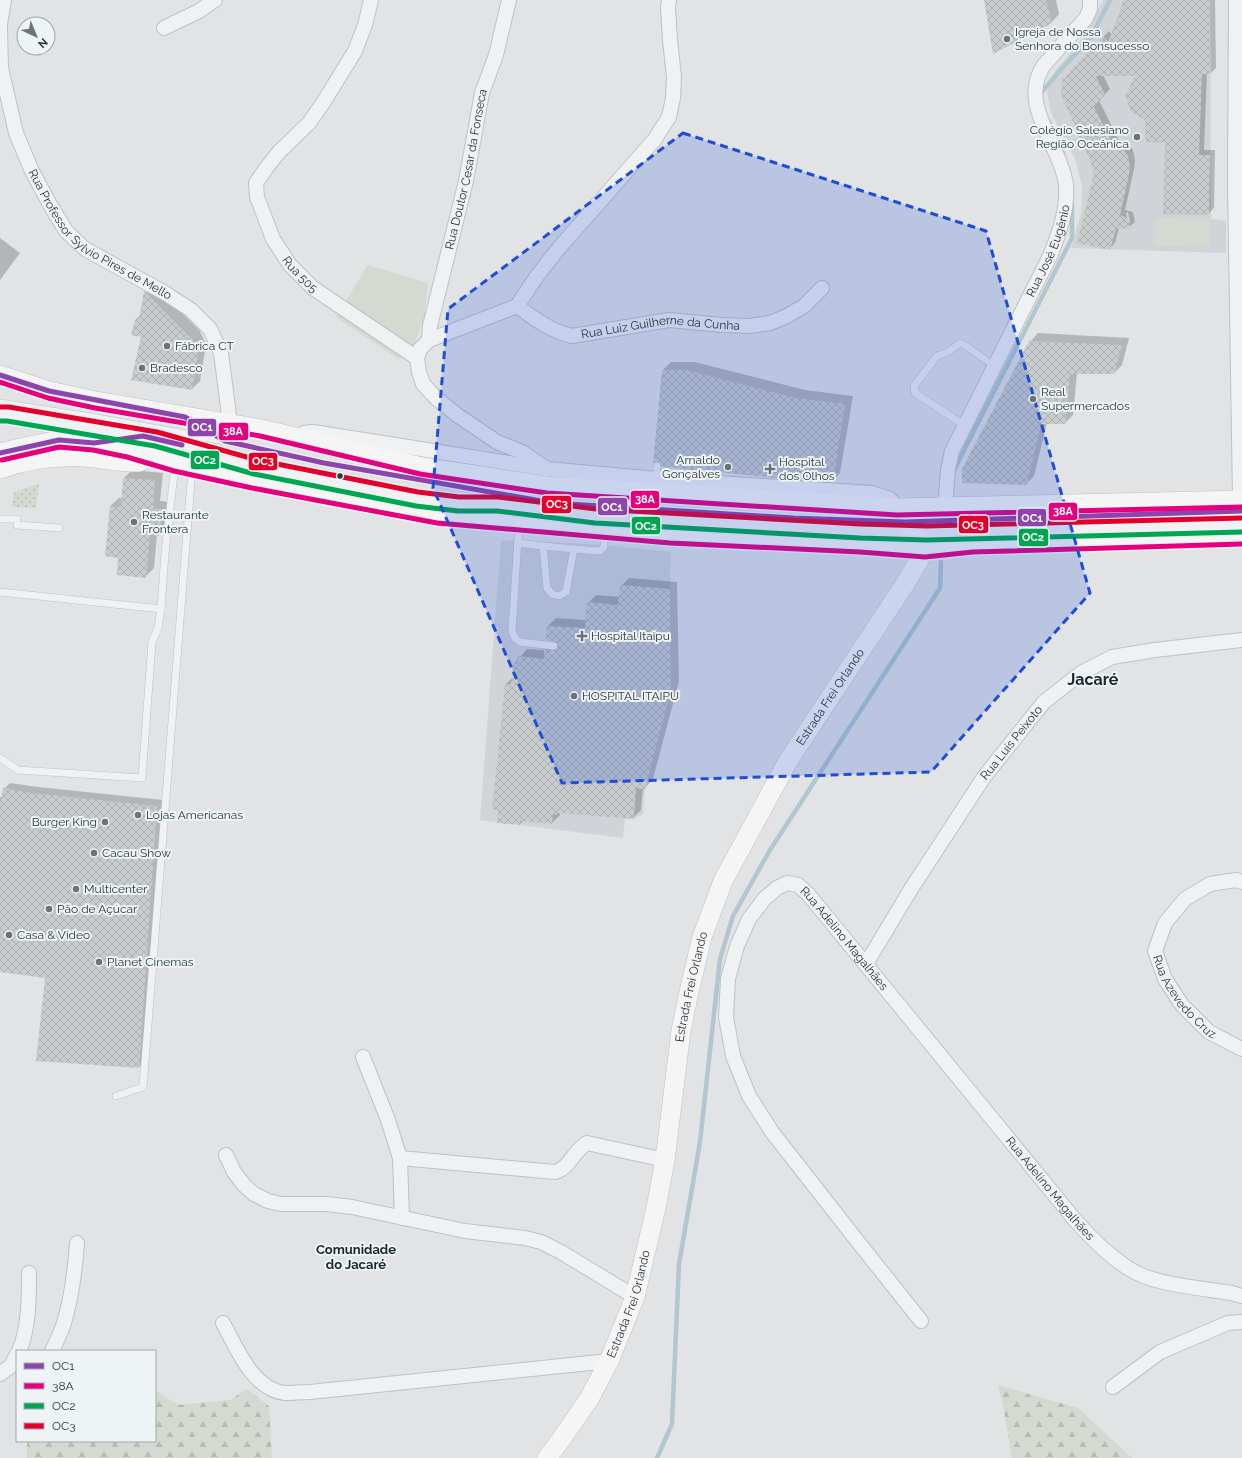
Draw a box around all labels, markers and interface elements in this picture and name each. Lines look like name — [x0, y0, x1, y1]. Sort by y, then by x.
north arrow — [16, 16, 56, 56]
place label: Igreja de Nossa Senhora do Bonsucesso — [1015, 25, 1149, 53]
marker: Igreja de Nossa Senhora do Bonsucesso — [1002, 34, 1012, 44]
text: N — [35, 35, 50, 50]
street label: Rua Doutor Cesar da Fonseca — [442, 87, 490, 251]
place label: Colégio Salesiano Região Oceânica — [1030, 123, 1129, 151]
marker: Colégio Salesiano Região Oceânica — [1132, 132, 1142, 142]
street label: Rua Professor Sylvio Pires de Mello — [25, 167, 174, 303]
street label: Rua José Eugênio — [1024, 204, 1072, 299]
street label: Rua 505 — [279, 254, 320, 296]
street label: Rua Luiz Guilherne da Cunha — [580, 313, 740, 341]
place label: Fábrica CT — [175, 339, 234, 353]
marker: Fábrica CT — [162, 341, 172, 351]
place label: Bradesco — [150, 361, 203, 375]
marker: Bradesco — [137, 363, 147, 373]
place label: Real Supermercados — [1041, 385, 1130, 413]
marker: Real Supermercados — [1028, 394, 1038, 404]
line badge: OC1 — [187, 418, 217, 437]
text: OC1 — [191, 421, 213, 434]
line badge: 38A — [218, 422, 249, 441]
text: 38A — [223, 425, 244, 438]
line badge: OC2 — [190, 450, 220, 470]
line badge: OC3 — [248, 452, 278, 471]
place label: Arnaldo Gonçalves — [662, 453, 720, 481]
text: OC2 — [194, 454, 216, 467]
text: OC3 — [252, 455, 274, 468]
place label: Hospital dos Olhos — [779, 455, 835, 483]
marker: Arnaldo Gonçalves — [723, 462, 733, 472]
marker: Hospital dos Olhos — [764, 463, 776, 475]
unlabelled marker — [335, 471, 345, 481]
line badge: 38A — [630, 490, 660, 509]
text: 38A — [635, 493, 656, 506]
line badge: OC3 — [541, 495, 572, 514]
line badge: OC1 — [597, 497, 628, 516]
text: OC3 — [546, 498, 568, 511]
text: OC1 — [601, 501, 623, 514]
line badge: 38A — [1048, 502, 1078, 521]
text: 38A — [1053, 505, 1074, 518]
place label: Restaurante Frontera — [142, 508, 209, 536]
line badge: OC1 — [1017, 508, 1047, 527]
text: OC1 — [1021, 512, 1043, 525]
line badge: OC3 — [958, 515, 989, 534]
line badge: OC2 — [631, 516, 661, 535]
marker: Restaurante Frontera — [129, 517, 139, 527]
text: OC3 — [962, 519, 984, 532]
text: OC2 — [635, 520, 657, 533]
line badge: OC2 — [1018, 528, 1049, 547]
text: OC2 — [1022, 531, 1044, 544]
place label: Hospital Itaipu — [591, 629, 670, 643]
marker: Hospital Itaipu — [576, 630, 588, 642]
street label: Estrada Frei Orlando — [793, 646, 867, 748]
district label: Jacaré — [1068, 670, 1119, 689]
place label: HOSPITAL ITAIPU — [582, 689, 679, 703]
marker: HOSPITAL ITAIPU — [569, 691, 579, 701]
street label: Rua Luís Peixoto — [977, 703, 1045, 783]
place label: Lojas Americanas — [146, 808, 243, 822]
marker: Lojas Americanas — [133, 810, 143, 820]
place label: Burger King — [32, 815, 97, 829]
marker: Burger King — [100, 817, 110, 827]
place label: Cacau Show — [102, 846, 171, 860]
marker: Cacau Show — [89, 848, 99, 858]
place label: Multicenter — [84, 882, 148, 896]
marker: Multicenter — [71, 884, 81, 894]
street label: Rua Adelino Magalhães — [797, 884, 891, 993]
place label: Pão de Açúcar — [57, 902, 138, 916]
marker: Pão de Açúcar — [44, 904, 54, 914]
place label: Casa & Vídeo — [17, 928, 90, 942]
street label: Estrada Frei Orlando — [673, 929, 710, 1043]
marker: Casa & Vídeo — [4, 930, 14, 940]
street label: Rua Azevedo Cruz — [1150, 953, 1218, 1041]
place label: Planet Cinemas — [107, 955, 194, 969]
marker: Planet Cinemas — [94, 957, 104, 967]
street label: Rua Adelino Magalhães — [1003, 1134, 1097, 1243]
district label: Comunidade do Jacaré — [316, 1242, 396, 1272]
street label: Estrada Frei Orlando — [604, 1249, 653, 1360]
legend — [16, 1350, 156, 1442]
text: OC1 — [52, 1359, 74, 1373]
text: 38A — [52, 1379, 74, 1393]
text: OC2 — [52, 1399, 76, 1413]
text: OC3 — [52, 1419, 76, 1433]

